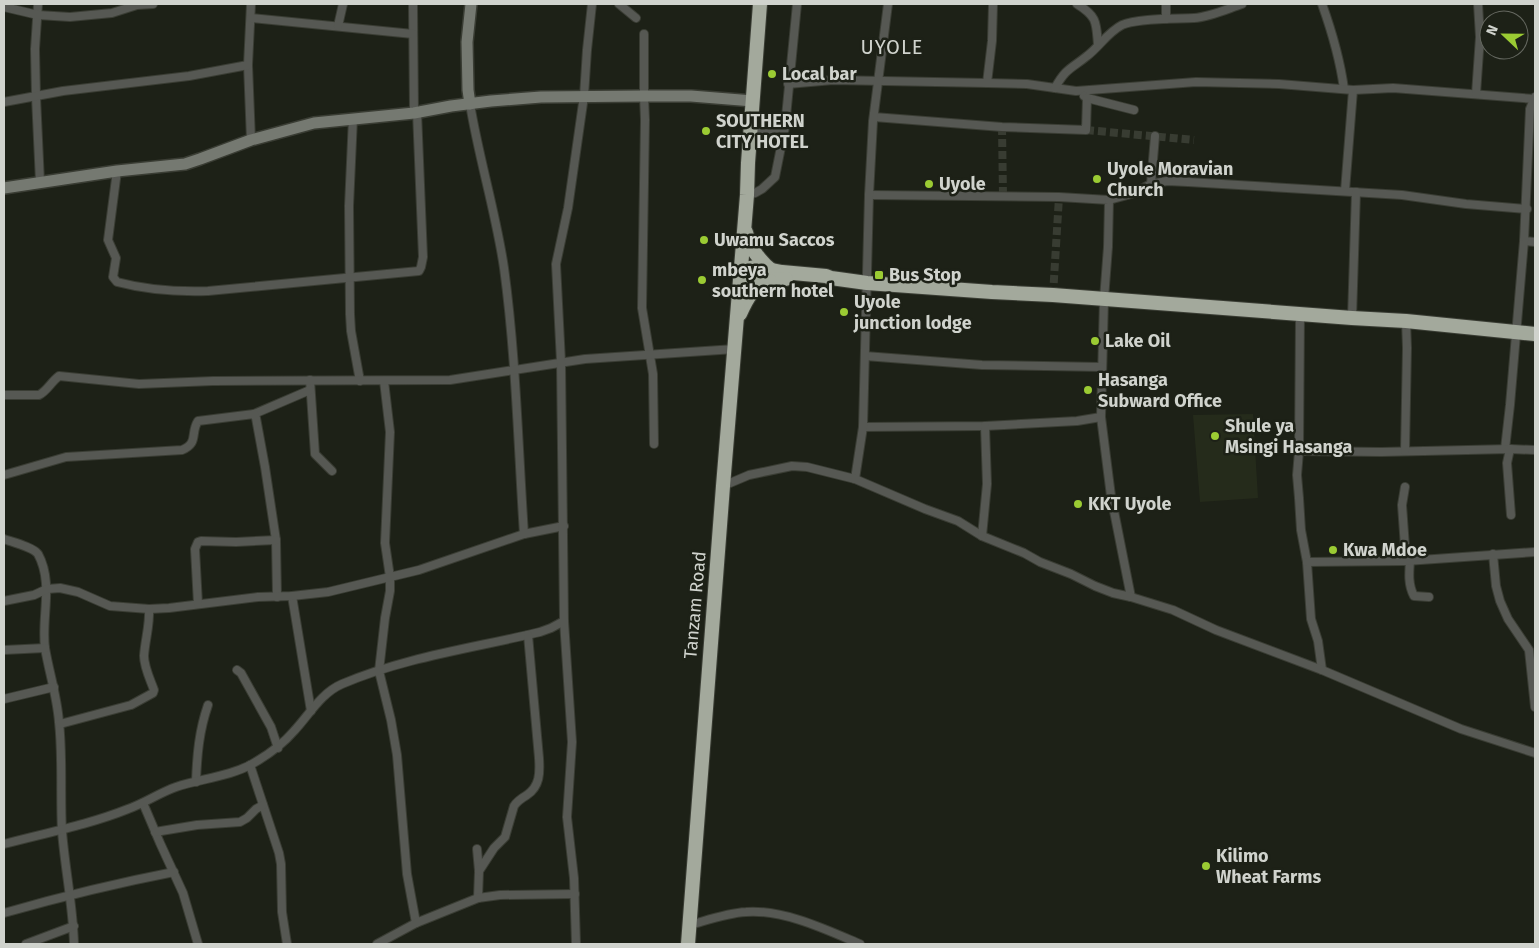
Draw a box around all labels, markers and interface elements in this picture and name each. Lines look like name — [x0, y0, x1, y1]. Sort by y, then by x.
north arrow — [1479, 10, 1529, 60]
text: N — [1483, 23, 1502, 38]
district label: UYOLE — [860, 35, 924, 59]
place label: Local bar — [782, 63, 857, 85]
marker: Local bar — [766, 68, 778, 80]
place label: SOUTHERN CITY HOTEL — [716, 110, 809, 153]
marker: SOUTHERN CITY HOTEL — [700, 125, 712, 137]
place label: Uyole Moravian Church — [1107, 158, 1233, 201]
place label: Uyole — [939, 173, 986, 195]
marker: Uyole Moravian Church — [1091, 173, 1103, 185]
marker: Uyole — [923, 178, 935, 190]
place label: Uwamu Saccos — [714, 229, 835, 251]
marker: Uwamu Saccos — [698, 234, 710, 246]
place label: mbeya southern hotel — [712, 259, 834, 302]
place label: Bus Stop — [889, 264, 962, 286]
marker: Bus Stop — [873, 269, 885, 281]
marker: mbeya southern hotel — [696, 274, 708, 286]
place label: Uyole junction lodge — [853, 291, 972, 334]
marker: Uyole junction lodge — [838, 306, 850, 318]
place label: Lake Oil — [1105, 330, 1171, 352]
marker: Lake Oil — [1089, 335, 1101, 347]
place label: Hasanga Subward Office — [1098, 369, 1222, 412]
marker: Hasanga Subward Office — [1082, 384, 1094, 396]
place label: Shule ya Msingi Hasanga — [1225, 415, 1353, 458]
marker: Shule ya Msingi Hasanga — [1209, 430, 1221, 442]
place label: KKT Uyole — [1088, 493, 1171, 515]
marker: KKT Uyole — [1072, 498, 1084, 510]
place label: Kwa Mdoe — [1343, 539, 1427, 561]
marker: Kwa Mdoe — [1327, 544, 1339, 556]
street label: Tanzam Road — [679, 550, 711, 660]
place label: Kilimo Wheat Farms — [1216, 845, 1321, 888]
marker: Kilimo Wheat Farms — [1200, 860, 1212, 872]

